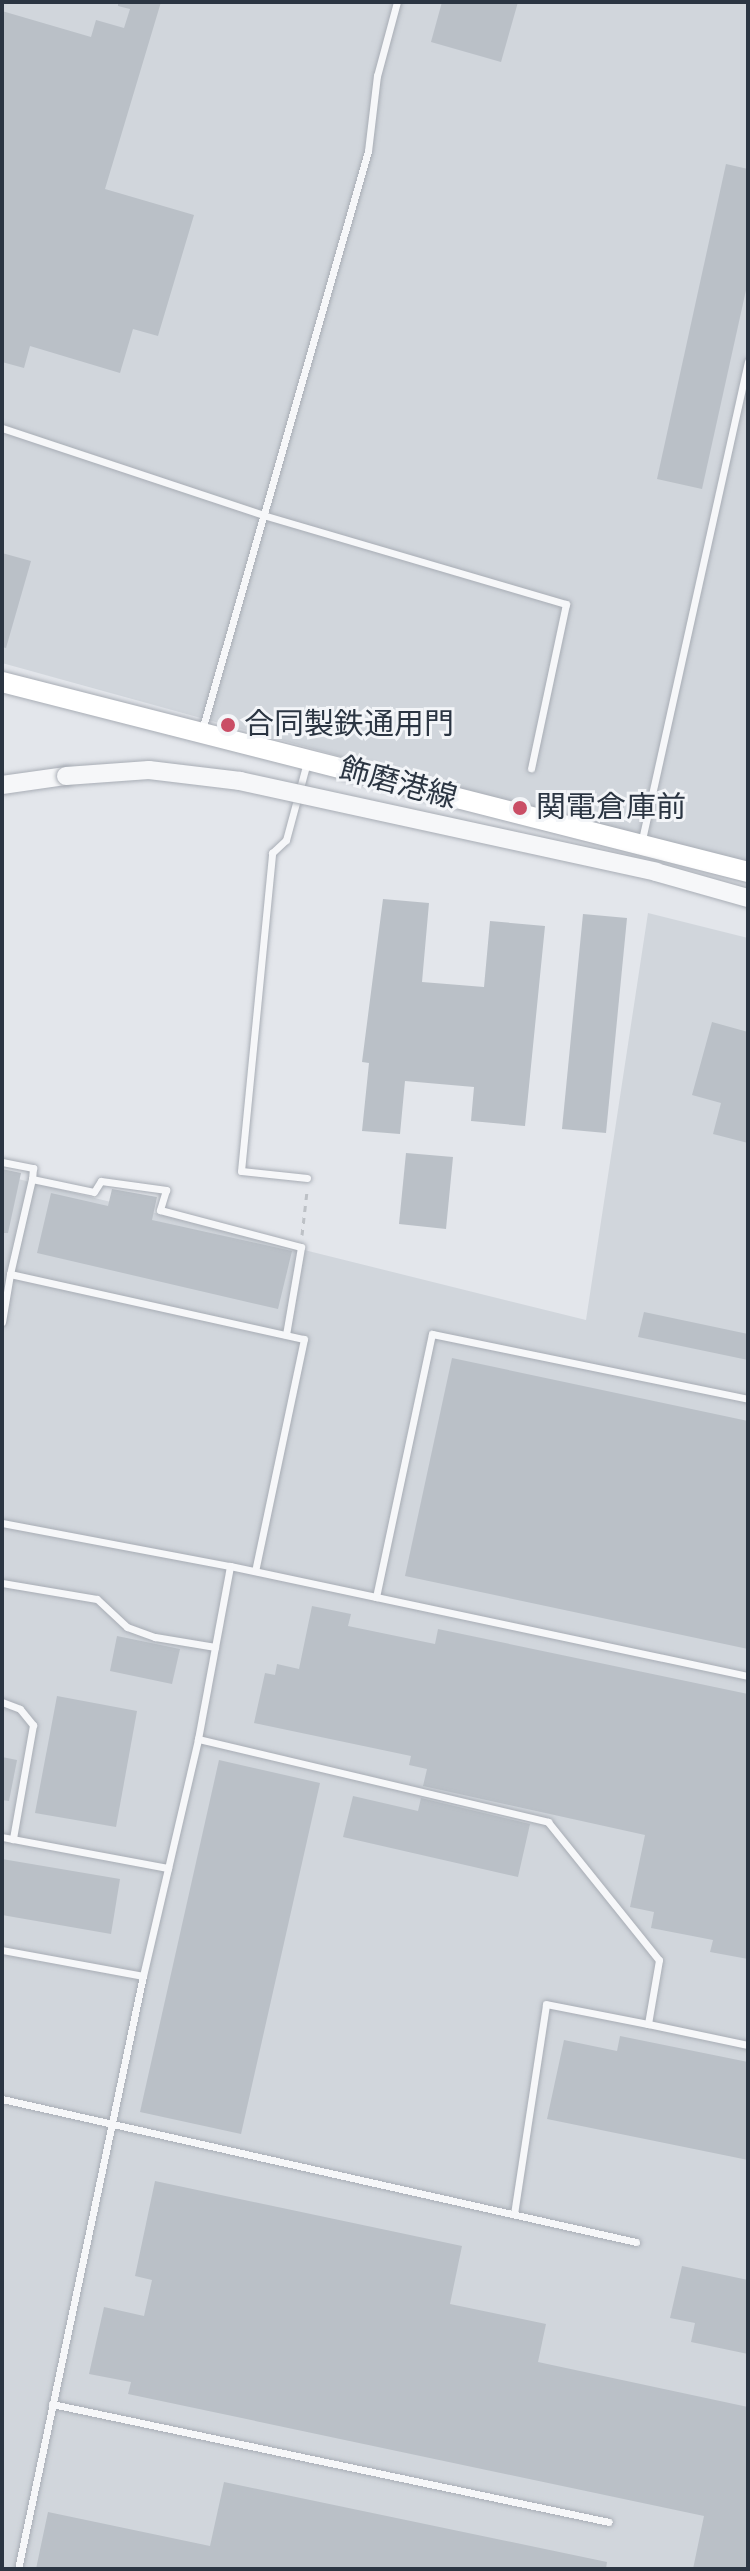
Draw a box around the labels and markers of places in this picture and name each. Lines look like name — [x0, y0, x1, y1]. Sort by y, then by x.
place label: 合同製鉄通用門 — [244, 707, 454, 743]
marker: 合同製鉄通用門 — [219, 716, 237, 734]
place label: 関電倉庫前 — [536, 790, 686, 826]
marker: 関電倉庫前 — [511, 799, 529, 817]

